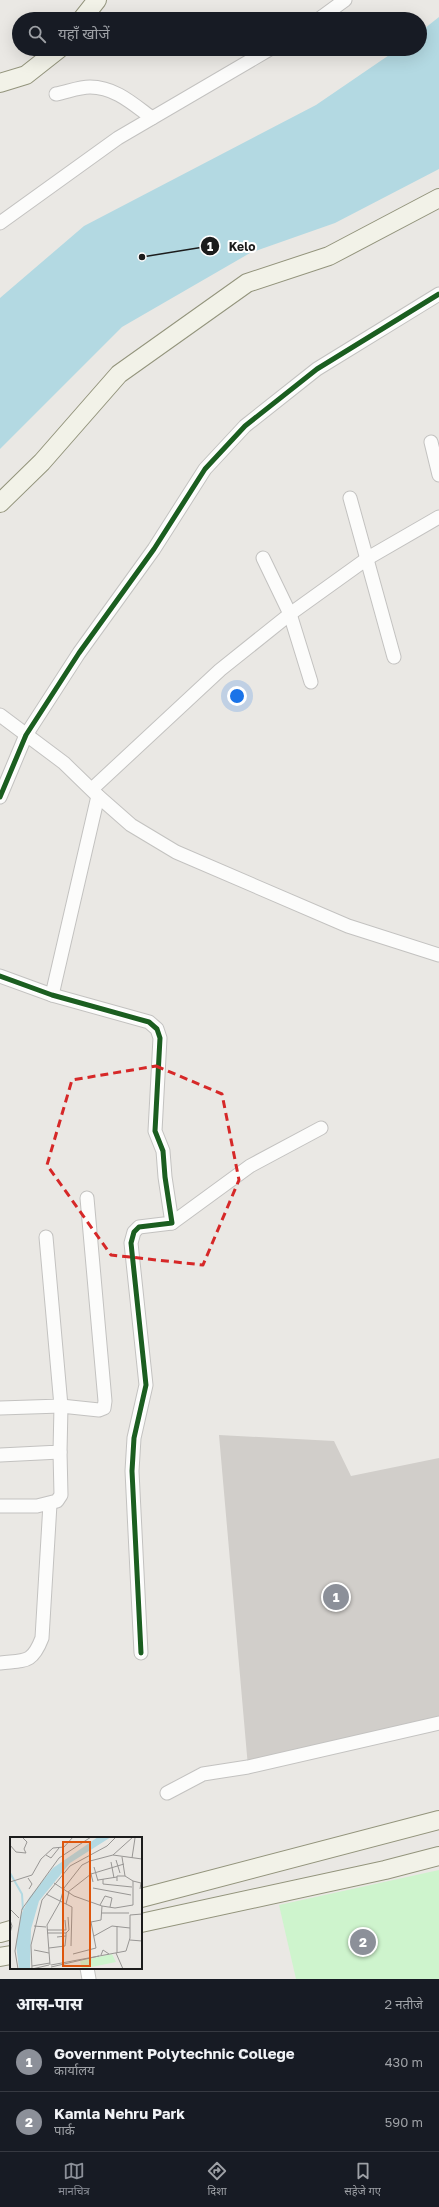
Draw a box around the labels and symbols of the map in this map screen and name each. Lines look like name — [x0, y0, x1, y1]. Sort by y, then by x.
callout: Kelo — [200, 234, 263, 258]
text: 1 — [207, 239, 213, 254]
text: Kelo — [229, 239, 255, 254]
your location — [227, 686, 247, 706]
pin: 1 — [323, 1582, 349, 1612]
inset map — [10, 1837, 142, 1969]
pin: 2 — [350, 1927, 376, 1957]

